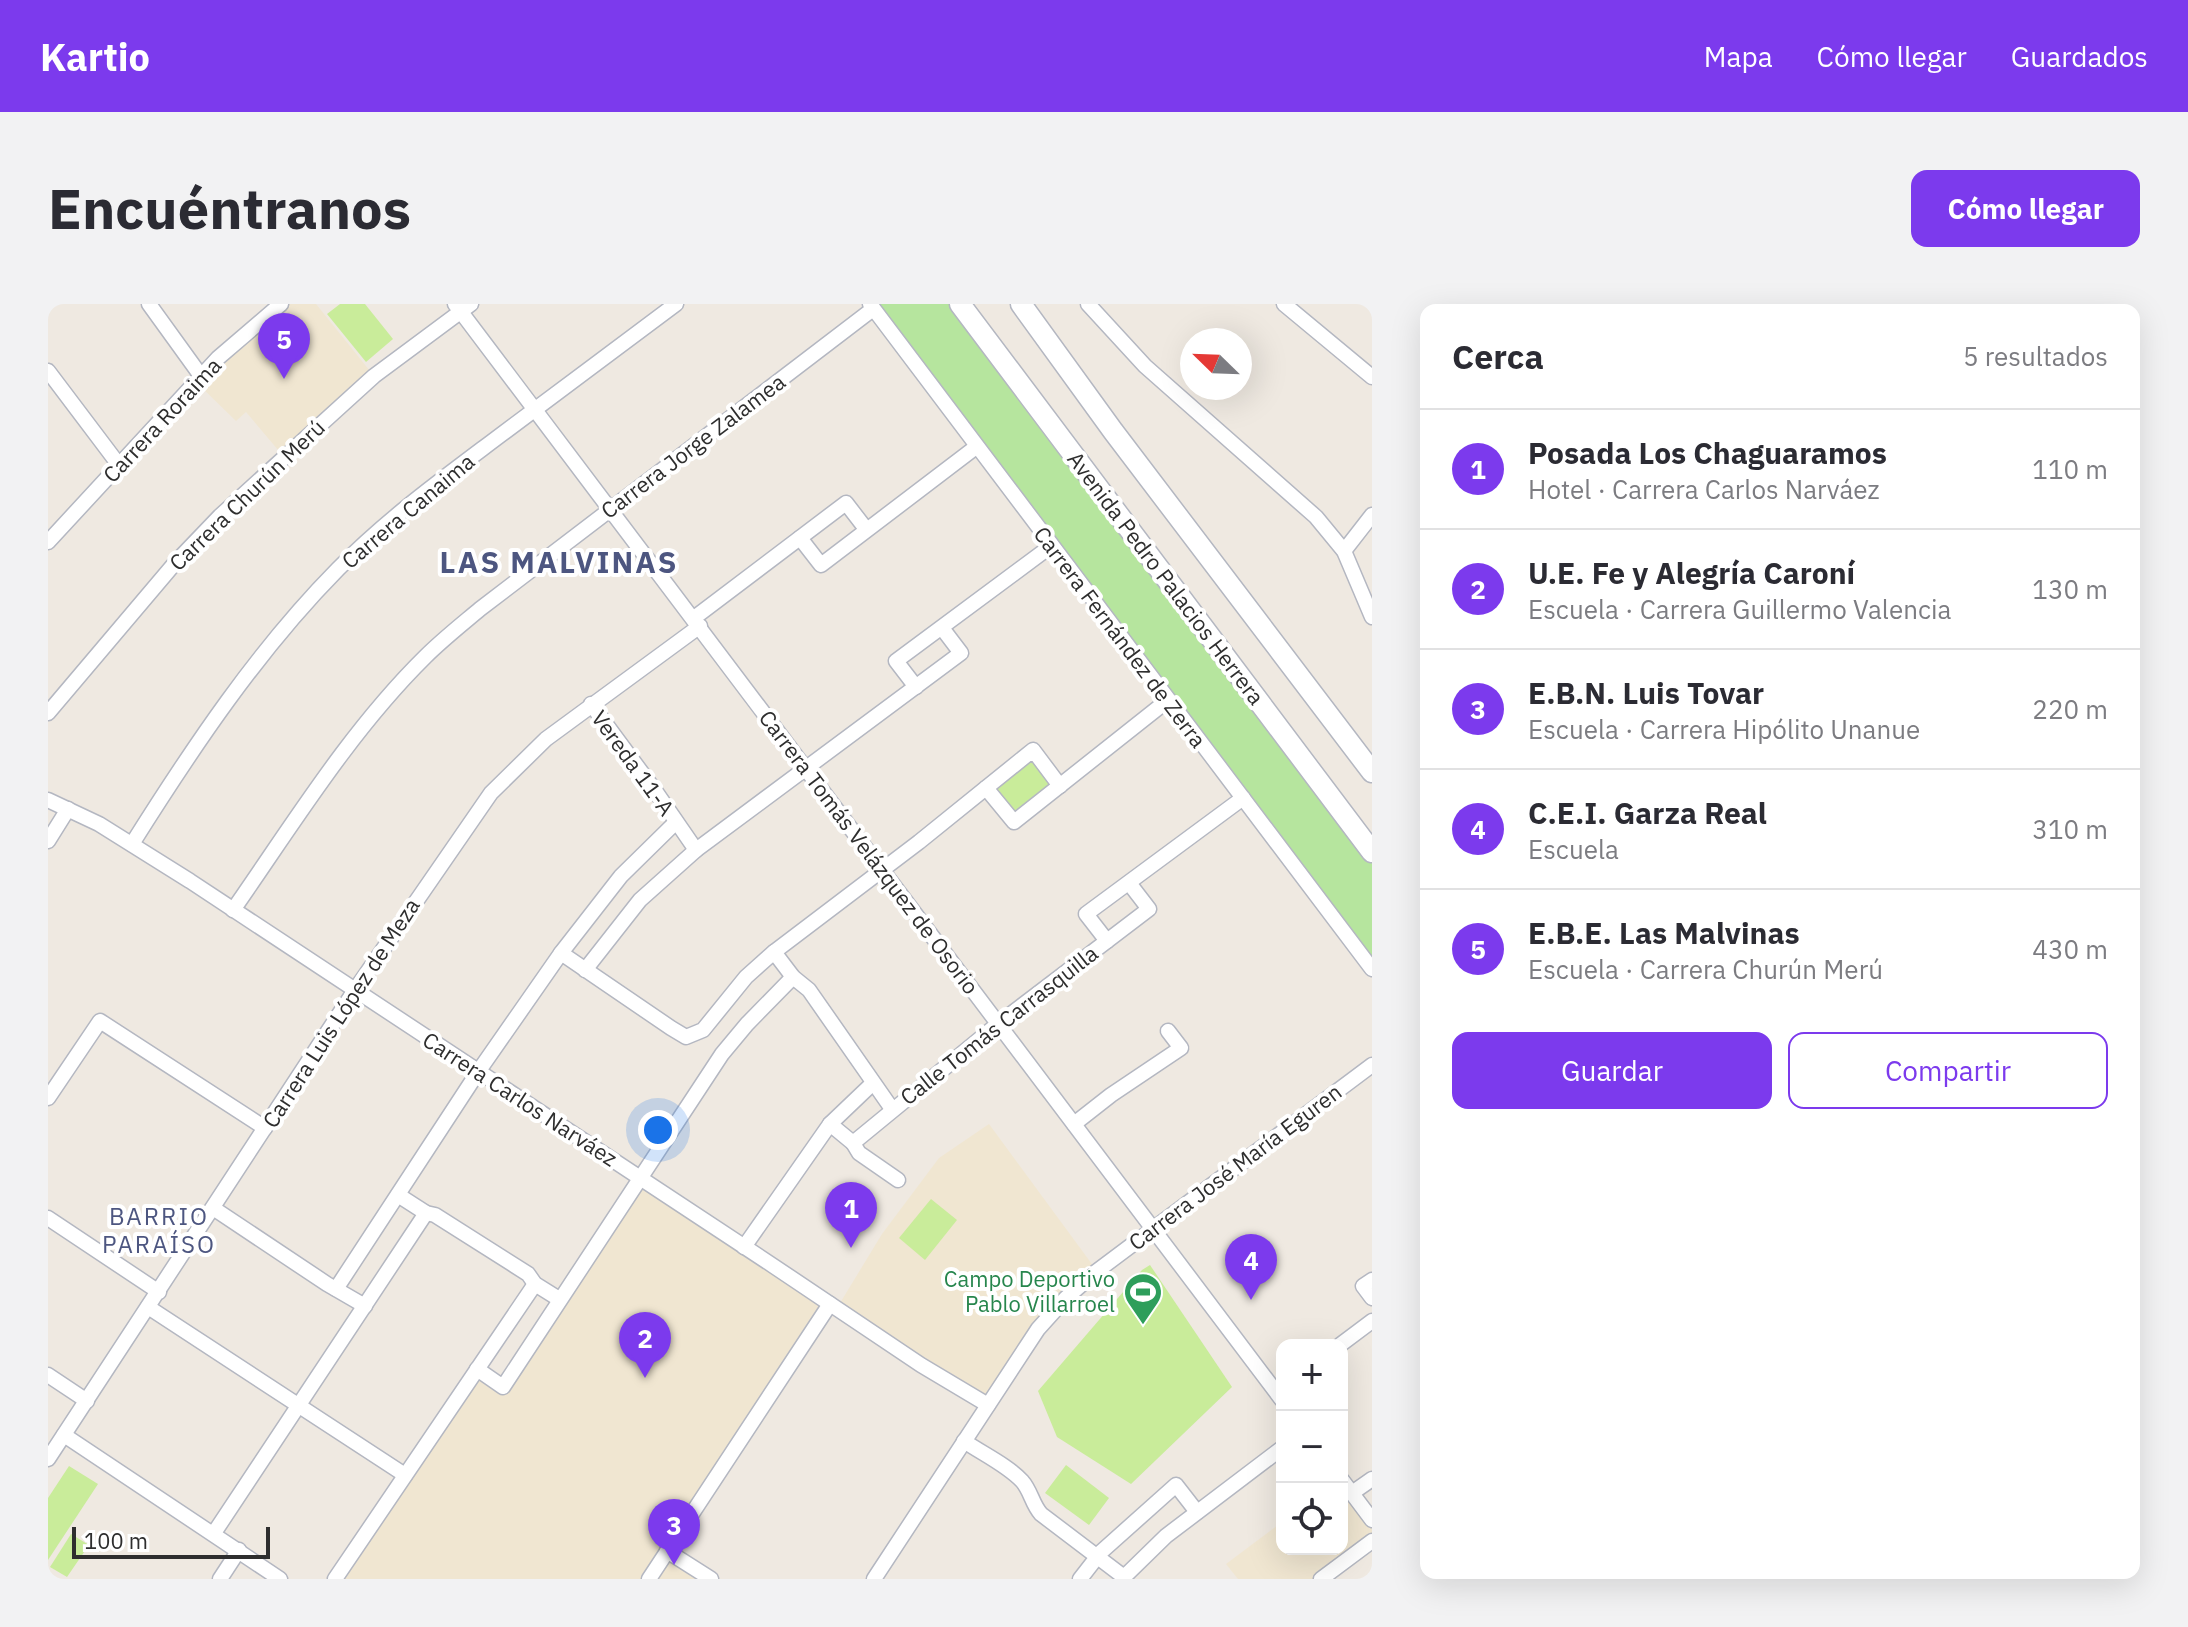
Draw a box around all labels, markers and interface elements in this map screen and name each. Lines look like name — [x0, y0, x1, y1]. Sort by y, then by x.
text: Kartio — [40, 32, 150, 81]
text: Mapa — [1704, 38, 1773, 75]
text: Cómo llegar — [1817, 38, 1967, 75]
text: Guardados — [2011, 38, 2148, 75]
button: Cómo llegar — [1911, 170, 2140, 247]
text: Encuéntranos — [48, 172, 411, 244]
pin: 5 — [258, 313, 310, 379]
north arrow — [1180, 328, 1252, 400]
text: Cerca — [1452, 334, 1544, 378]
text: 5 resultados — [1963, 339, 2108, 373]
street label: Carrera Roraima — [96, 351, 227, 488]
street label: Carrera Jorge Zalamea — [595, 367, 791, 524]
street label: Carrera Churún Merú — [163, 413, 331, 577]
text: Posada Los Chaguaramos — [1528, 433, 1887, 472]
street label: Avenida Pedro Palacios Herrera — [1061, 445, 1271, 710]
street label: Carrera Canaima — [335, 446, 480, 575]
text: 1 — [1470, 452, 1486, 486]
text: 110 m — [2032, 452, 2108, 486]
text: Hotel · Carrera Carlos Narváez — [1528, 472, 1880, 506]
street label: Carrera Fernández de Zerra — [1028, 520, 1213, 753]
district label: LAS MALVINAS — [439, 542, 679, 581]
text: U.E. Fe y Alegría Caroní — [1528, 553, 1855, 592]
text: 2 — [1470, 572, 1486, 606]
text: 130 m — [2032, 572, 2108, 606]
text: Escuela · Carrera Guillermo Valencia — [1528, 592, 1951, 626]
text: E.B.N. Luis Tovar — [1528, 673, 1764, 712]
text: 3 — [1470, 692, 1486, 726]
text: 220 m — [2032, 692, 2108, 726]
street label: Vereda 11-A — [585, 704, 681, 821]
street label: Carrera Tomás Velázquez de Osorio — [753, 704, 986, 1000]
text: Escuela · Carrera Hipólito Unanue — [1528, 712, 1920, 746]
text: C.E.I. Garza Real — [1528, 793, 1767, 832]
text: 4 — [1470, 812, 1486, 846]
text: 310 m — [2032, 812, 2108, 846]
text: Escuela — [1528, 832, 1619, 866]
street label: Carrera Luis López de Meza — [255, 892, 426, 1133]
text: E.B.E. Las Malvinas — [1528, 913, 1800, 952]
text: 5 — [1470, 932, 1486, 966]
text: 430 m — [2032, 932, 2108, 966]
street label: Calle Tomás Carrasquilla — [894, 938, 1104, 1111]
text: Escuela · Carrera Churún Merú — [1528, 952, 1883, 986]
street label: Carrera Carlos Narváez — [417, 1025, 623, 1172]
button: Guardar — [1452, 1032, 1772, 1109]
button: Compartir — [1788, 1032, 2108, 1109]
street label: Carrera José María Eguren — [1122, 1077, 1347, 1256]
your location — [638, 1110, 678, 1150]
pin: 1 — [825, 1182, 877, 1248]
district label: BARRIO PARAÍSO — [102, 1200, 216, 1260]
pin: 4 — [1225, 1234, 1277, 1300]
place label: Campo Deportivo Pablo Villarroel — [944, 1264, 1115, 1318]
sports icon: Campo Deportivo Pablo Villarroel — [1122, 1271, 1164, 1326]
pin: 2 — [619, 1312, 671, 1378]
map controls — [1276, 1339, 1348, 1555]
button: + — [1276, 1339, 1348, 1411]
button: − — [1276, 1411, 1348, 1483]
button: locate — [1276, 1483, 1348, 1555]
pin: 3 — [648, 1499, 700, 1565]
scale bar — [72, 1523, 270, 1559]
text: 100 m — [84, 1526, 148, 1555]

